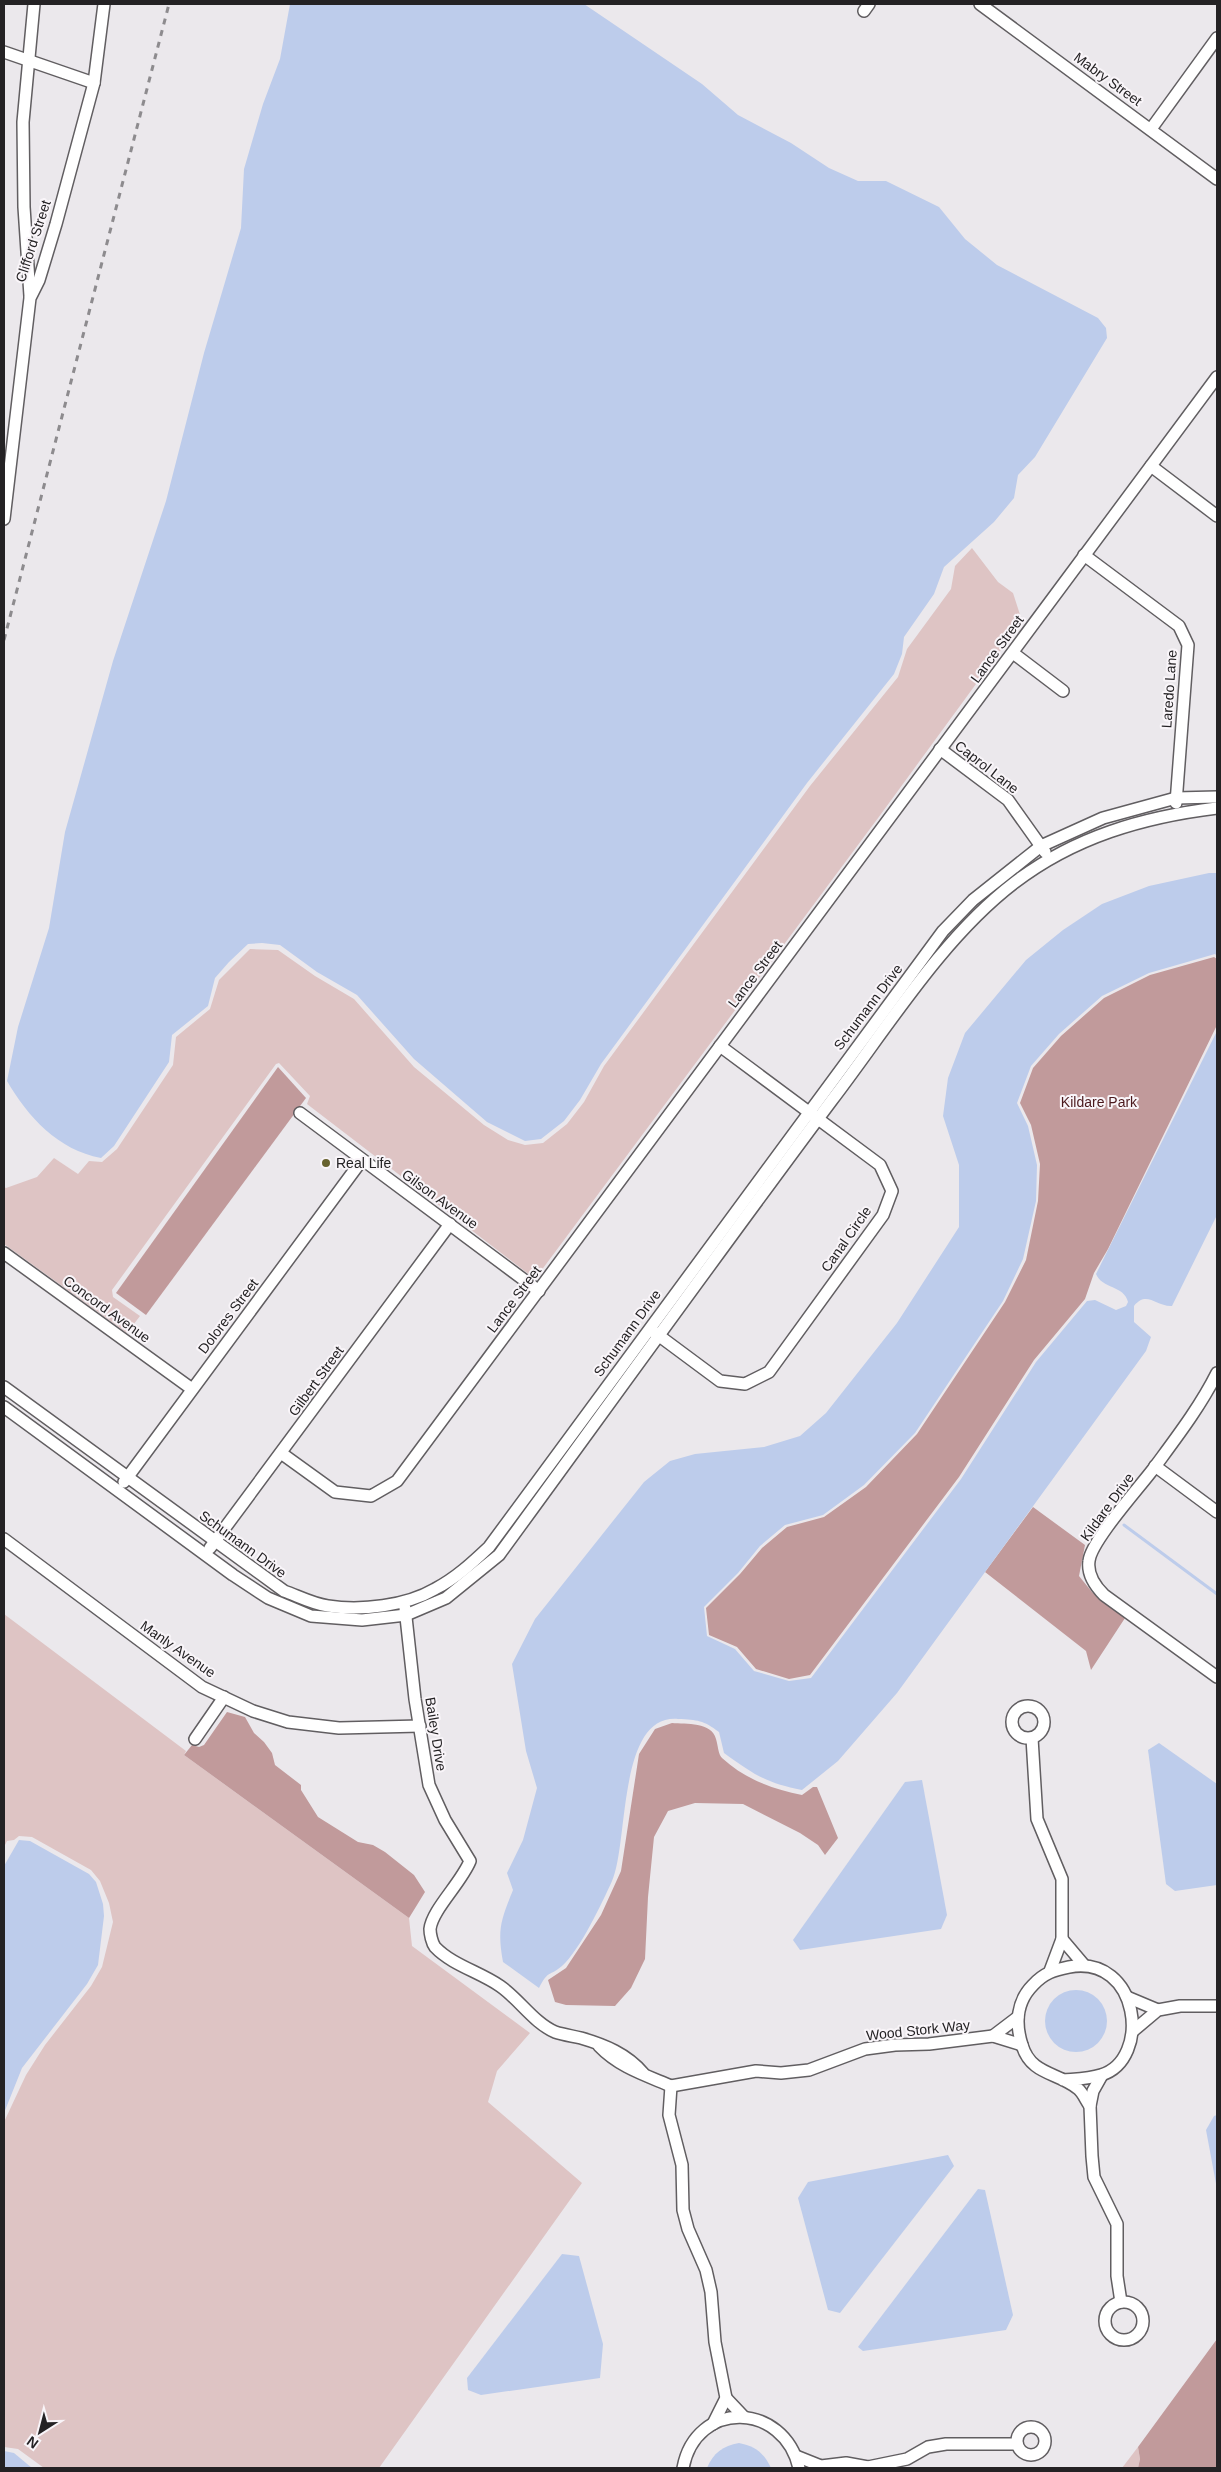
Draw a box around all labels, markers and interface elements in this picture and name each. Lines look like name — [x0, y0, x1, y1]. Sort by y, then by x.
street label: Mabry Street — [1071, 49, 1145, 109]
street label: Clifford Street — [12, 198, 54, 284]
street label: Lance Street — [967, 612, 1027, 686]
street label: Laredo Lane — [1158, 649, 1180, 729]
street label: Caprol Lane — [952, 737, 1022, 797]
street label: Lance Street — [725, 937, 785, 1011]
street label: Schumann Drive — [830, 961, 906, 1053]
park label: Kildare Park — [1061, 1094, 1138, 1110]
place label: Real Life — [336, 1155, 391, 1171]
marker: Real Life — [320, 1157, 332, 1169]
street label: Gilson Avenue — [399, 1166, 481, 1232]
street label: Canal Circle — [818, 1203, 875, 1275]
street label: Lance Street — [484, 1262, 544, 1336]
street label: Concord Avenue — [61, 1272, 154, 1346]
street label: Dolores Street — [195, 1275, 261, 1357]
street label: Schumann Drive — [590, 1286, 664, 1380]
street label: Gilbert Street — [285, 1343, 347, 1419]
street label: Kildare Drive — [1077, 1470, 1137, 1544]
street label: Schumann Drive — [196, 1507, 290, 1581]
street label: Manly Avenue — [137, 1617, 219, 1681]
street label: Bailey Drive — [422, 1696, 450, 1772]
street label: Wood Stork Way — [865, 2017, 971, 2043]
north arrow — [15, 2407, 65, 2457]
text: N — [24, 2433, 41, 2452]

